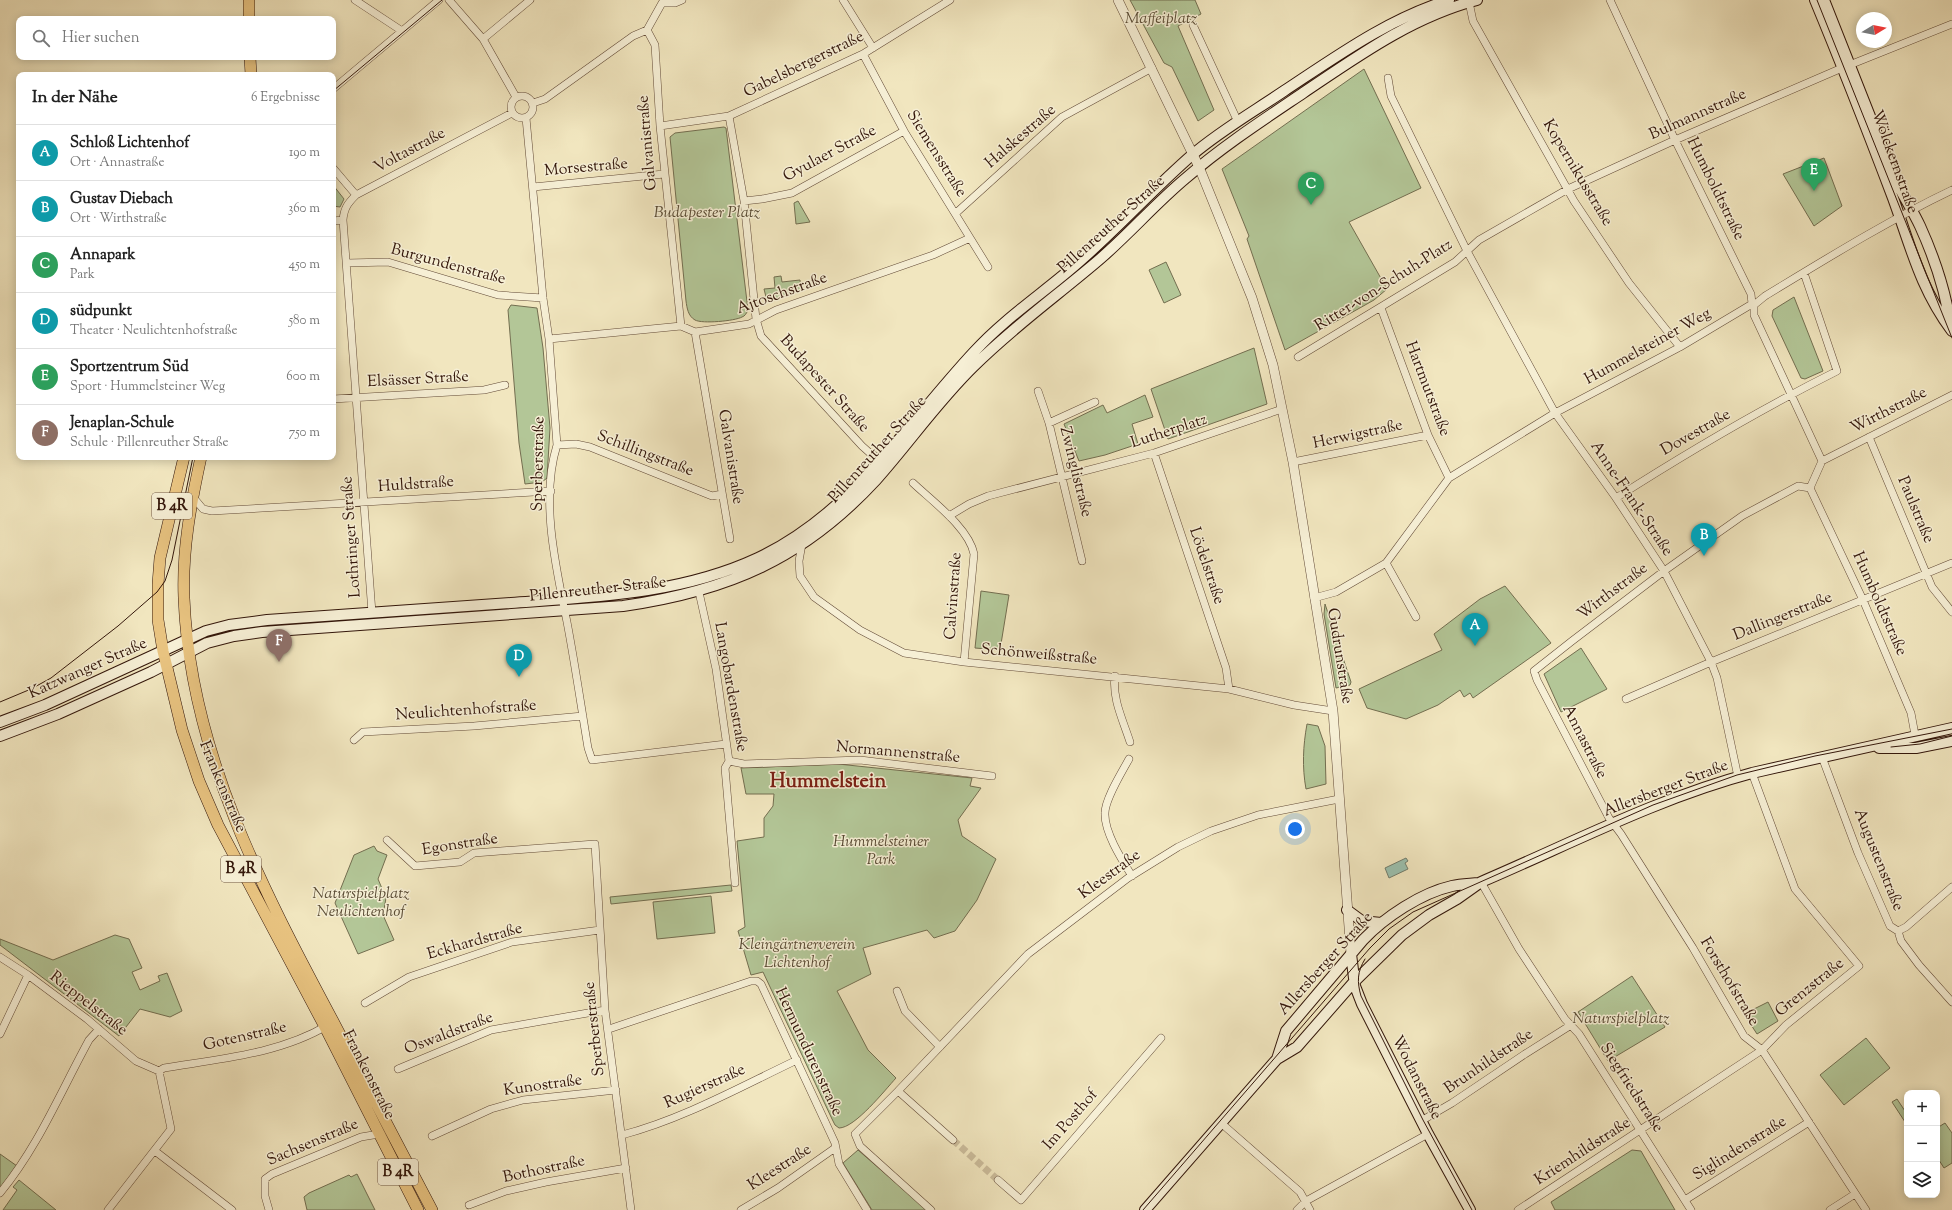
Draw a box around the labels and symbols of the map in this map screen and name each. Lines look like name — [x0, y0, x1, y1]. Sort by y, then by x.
park label: Maffeiplatz — [1125, 8, 1198, 31]
north arrow — [1856, 12, 1892, 48]
street label: Gabelsbergerstraße — [740, 26, 868, 104]
street label: Bulmannstraße — [1646, 83, 1750, 147]
street label: Galvanistraße — [632, 94, 664, 192]
street label: Halskestraße — [980, 100, 1062, 174]
street label: Siemensstraße — [900, 106, 972, 202]
street label: Wölckernstraße — [1865, 107, 1923, 217]
street label: Kopernikusstraße — [1536, 115, 1618, 231]
street label: Gyulaer Straße — [779, 120, 881, 188]
street label: Voltastraße — [370, 122, 450, 180]
street label: Humboldtstraße — [1680, 134, 1750, 244]
street label: Morsestraße — [543, 153, 629, 183]
pin: E — [1801, 158, 1827, 191]
street label: Pillenreuther Straße — [1053, 170, 1171, 280]
pin: C — [1298, 172, 1324, 205]
park label: Budapester Platz — [654, 202, 761, 225]
street label: Ritter-von-Schuh-Platz — [1311, 234, 1457, 338]
street label: Burgundenstraße — [388, 239, 508, 291]
street label: Ajtoschstraße — [733, 267, 831, 321]
street label: Hummelsteiner Weg — [1581, 303, 1716, 391]
street label: Budapester Straße — [774, 330, 874, 438]
street label: Hartmutstraße — [1398, 338, 1456, 440]
street label: Elsässer Straße — [367, 366, 469, 394]
street label: Wirthstraße — [1847, 382, 1931, 440]
street label: Pillenreuther Straße — [823, 391, 933, 509]
street label: Dovestraße — [1657, 404, 1735, 462]
street label: Galvanistraße — [711, 408, 749, 506]
street label: Lutherplatz — [1128, 409, 1210, 455]
street label: Herwigstraße — [1311, 414, 1405, 456]
street label: Sperberstraße — [527, 416, 551, 512]
street label: Zwinglistraße — [1053, 424, 1097, 520]
street label: Schillingstraße — [593, 425, 697, 483]
street label: Anne-Frank-Straße — [1584, 437, 1678, 561]
street label: Huldstraße — [377, 471, 455, 499]
street label: Paulstraße — [1891, 473, 1939, 547]
street label: Lothringer Straße — [336, 475, 368, 599]
road number: B 4R — [152, 493, 192, 519]
pin: B — [1691, 523, 1717, 556]
street label: Lödelstraße — [1182, 524, 1230, 608]
street label: Humboldtstraße — [1846, 548, 1912, 660]
street label: Calvinstraße — [939, 551, 969, 641]
street label: Wirthstraße — [1573, 558, 1653, 626]
street label: Pillenreuther Straße — [528, 571, 668, 609]
street label: Dallingerstraße — [1730, 587, 1836, 647]
street label: Gudrunstraße — [1320, 606, 1358, 706]
pin: A — [1462, 613, 1488, 646]
street label: Langobardenstraße — [707, 620, 753, 754]
pin: F — [266, 629, 292, 662]
street label: Katzwanger Straße — [25, 632, 151, 706]
street label: Schönweißstraße — [980, 638, 1098, 672]
pin: D — [506, 644, 532, 677]
street label: Neulichtenhofstraße — [395, 695, 537, 727]
street label: Annastraße — [1556, 701, 1612, 783]
street label: Normannenstraße — [835, 736, 961, 770]
street label: Frankenstraße — [192, 737, 252, 837]
street label: Allersberger Straße — [1600, 755, 1732, 823]
district label: Hummelstein — [770, 768, 886, 797]
street label: Augustenstraße — [1847, 805, 1909, 915]
your location — [1285, 819, 1305, 839]
street label: Egonstraße — [420, 828, 500, 862]
park label: Hummelsteiner Park — [833, 831, 929, 872]
street label: Kleestraße — [1074, 845, 1146, 905]
road number: B 4R — [221, 856, 261, 882]
park label: Naturspielplatz Neulichtenhof — [312, 883, 410, 924]
street label: Allersberger Straße — [1273, 907, 1379, 1021]
street label: Eckhardstraße — [425, 917, 525, 967]
street label: Forsthofstraße — [1693, 933, 1765, 1031]
park label: Kleingärtnerverein Lichtenhof — [738, 934, 856, 975]
street label: Grenzstraße — [1770, 953, 1850, 1023]
street label: Rieppelstraße — [44, 966, 132, 1042]
street label: Sperberstraße — [579, 981, 611, 1077]
street label: Hermundurenstraße — [768, 984, 848, 1120]
street label: Oswaldstraße — [401, 1006, 497, 1062]
park label: Naturspielplatz — [1572, 1008, 1670, 1031]
street label: Gotenstraße — [201, 1016, 289, 1058]
street label: Brunhildstraße — [1440, 1024, 1538, 1100]
street label: Frankenstraße — [336, 1026, 400, 1124]
street label: Wodanstraße — [1385, 1032, 1447, 1124]
street label: Siegfriedstraße — [1593, 1039, 1669, 1137]
street label: Rugierstraße — [661, 1059, 749, 1115]
street label: Kunostraße — [502, 1069, 584, 1103]
street label: Im Posthof — [1038, 1083, 1105, 1156]
street label: Siglindenstraße — [1689, 1111, 1791, 1187]
street label: Kriemhildstraße — [1530, 1112, 1636, 1192]
street label: Sachsenstraße — [264, 1113, 362, 1173]
street label: Kleestraße — [744, 1139, 816, 1197]
street label: Bothostraße — [501, 1150, 587, 1190]
road number: B 4R — [378, 1159, 418, 1185]

